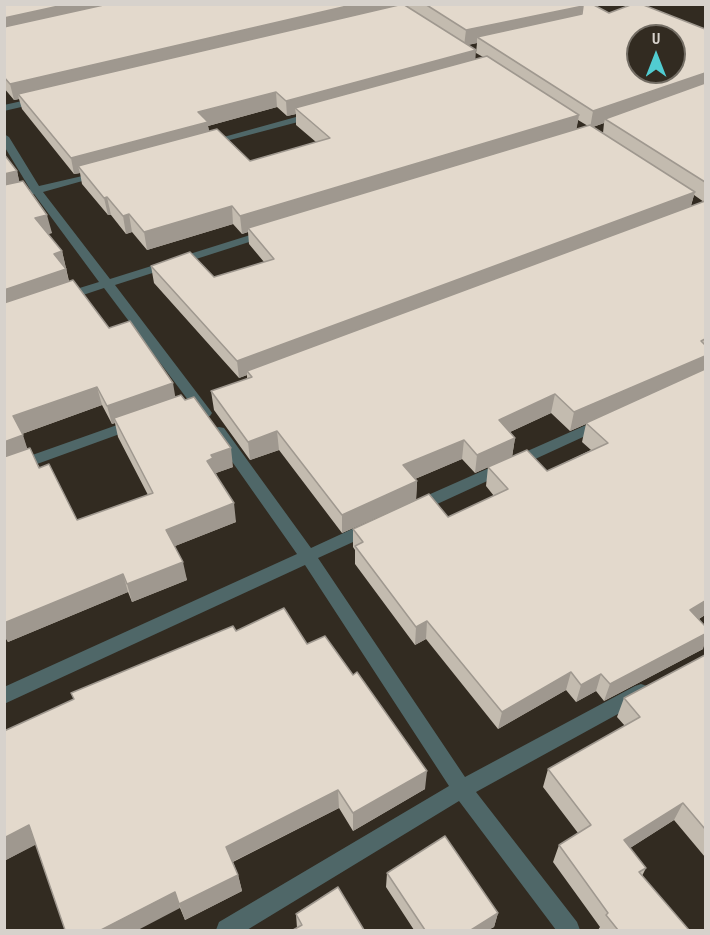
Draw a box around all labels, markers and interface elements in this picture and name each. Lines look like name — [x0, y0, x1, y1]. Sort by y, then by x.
north arrow — [626, 24, 686, 84]
text: U — [652, 28, 660, 48]

